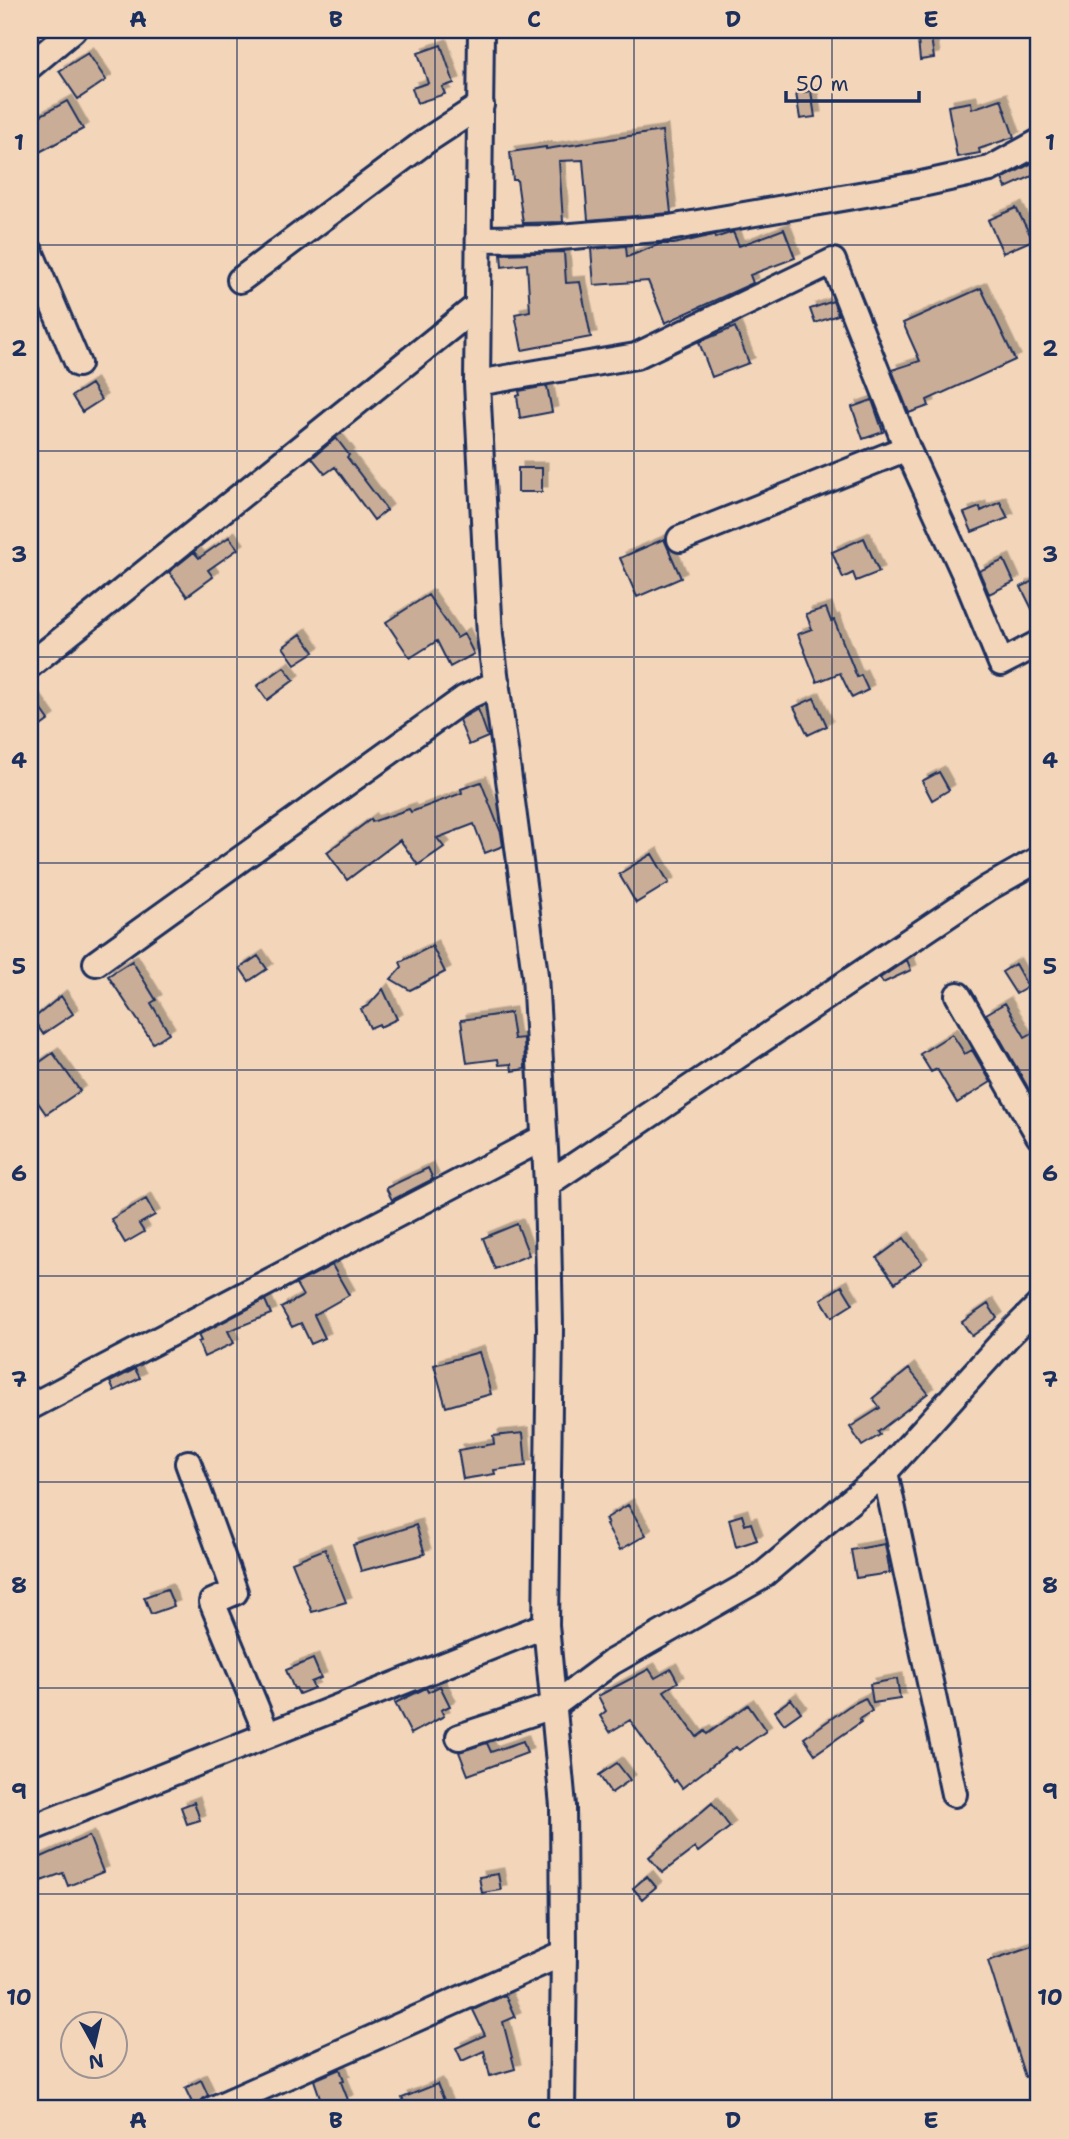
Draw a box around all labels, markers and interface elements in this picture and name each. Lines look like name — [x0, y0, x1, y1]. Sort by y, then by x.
text: A — [129, 4, 147, 34]
text: B — [329, 4, 343, 34]
text: C — [527, 4, 541, 34]
text: D — [725, 4, 741, 34]
text: E — [923, 4, 939, 34]
scale bar — [786, 60, 918, 104]
text: 50 m — [796, 70, 849, 98]
text: 1 — [14, 127, 24, 157]
text: 1 — [1045, 127, 1055, 157]
text: 2 — [11, 333, 27, 363]
text: 2 — [1042, 333, 1058, 363]
text: 3 — [11, 539, 27, 569]
text: 3 — [1042, 539, 1058, 569]
text: 4 — [11, 745, 27, 775]
text: 4 — [1042, 745, 1058, 775]
text: 5 — [12, 951, 26, 981]
text: 5 — [1043, 951, 1057, 981]
text: 6 — [11, 1158, 27, 1188]
text: 6 — [1042, 1158, 1058, 1188]
text: 7 — [11, 1364, 27, 1394]
text: 7 — [1042, 1364, 1058, 1394]
text: 8 — [11, 1570, 27, 1600]
text: 8 — [1042, 1570, 1058, 1600]
text: 9 — [11, 1776, 27, 1806]
text: 9 — [1042, 1776, 1058, 1806]
text: 10 — [6, 1982, 32, 2012]
text: 10 — [1037, 1982, 1063, 2012]
north arrow — [60, 2010, 130, 2080]
text: N — [87, 2048, 105, 2075]
text: A — [129, 2105, 147, 2135]
text: B — [329, 2105, 343, 2135]
text: C — [527, 2105, 541, 2135]
text: D — [725, 2105, 741, 2135]
text: E — [923, 2105, 939, 2135]

